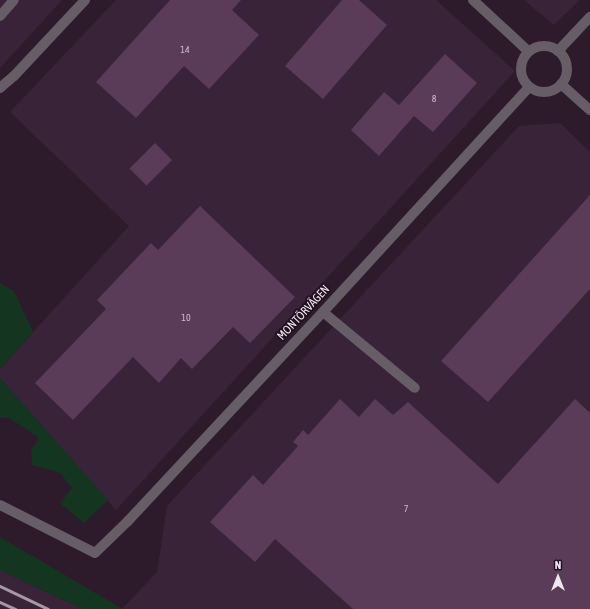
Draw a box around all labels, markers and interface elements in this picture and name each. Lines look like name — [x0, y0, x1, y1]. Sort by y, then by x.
house number: 14 — [180, 44, 190, 56]
house number: 8 — [432, 93, 436, 105]
street label: MONTÖRVÄGEN — [275, 282, 333, 344]
house number: 10 — [181, 312, 191, 324]
house number: 7 — [404, 503, 408, 515]
north arrow — [538, 557, 578, 597]
text: N — [555, 559, 561, 571]

